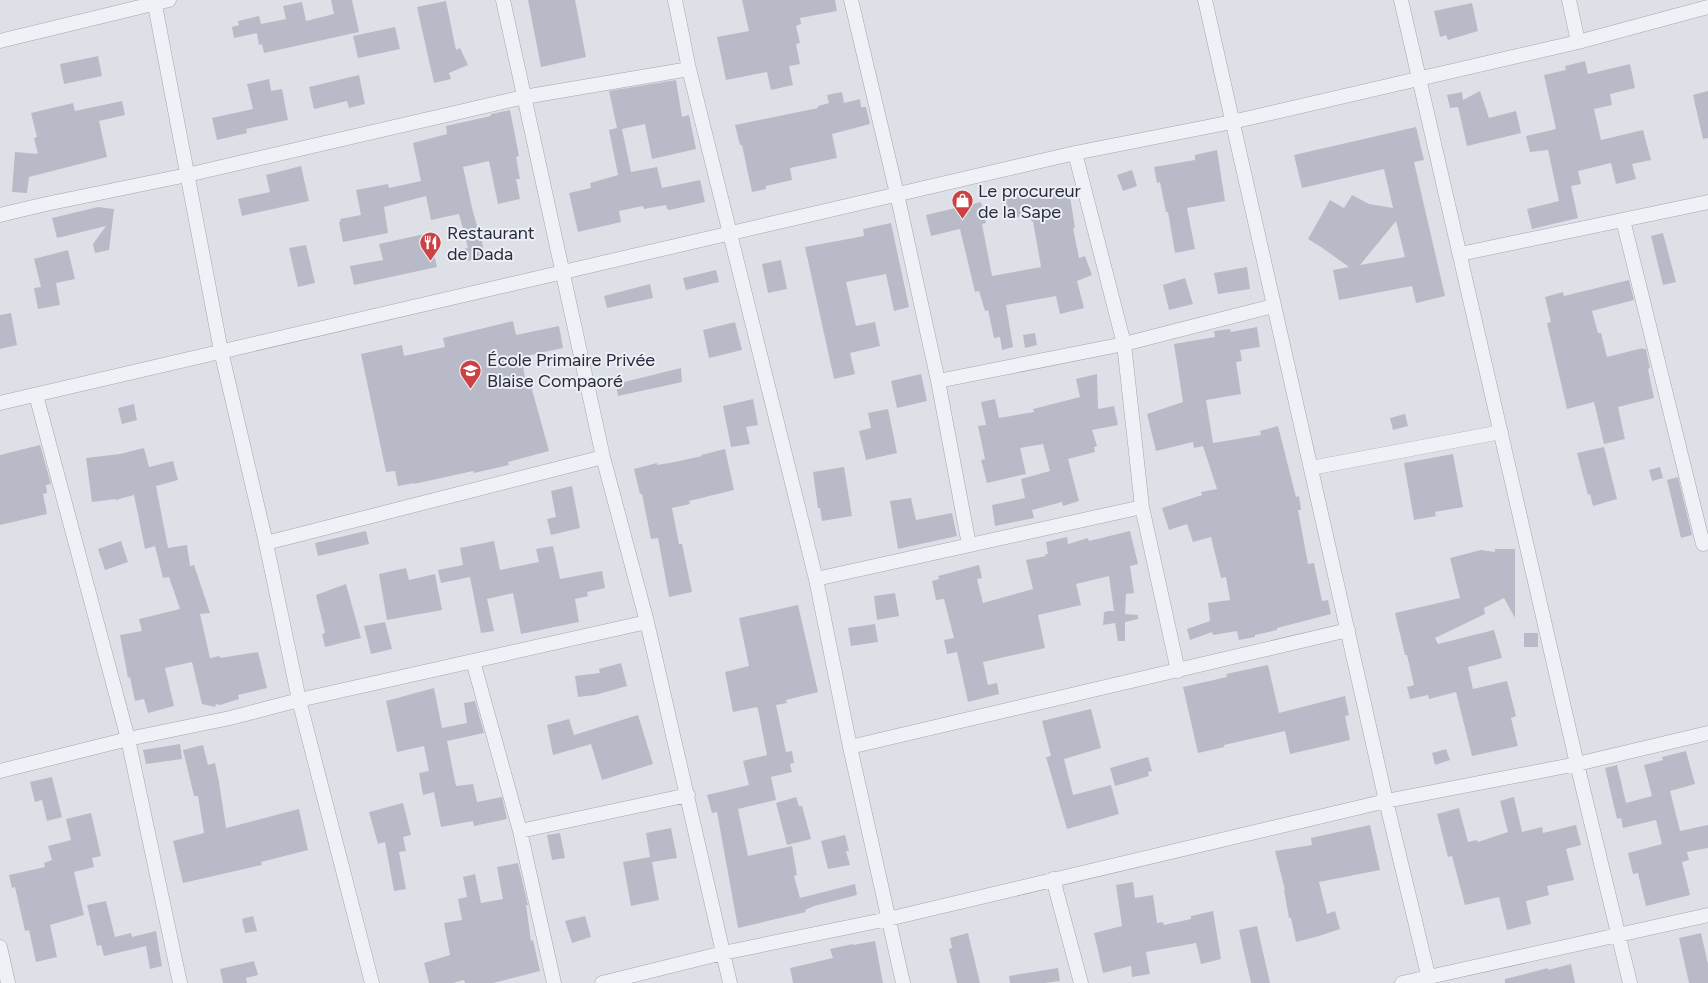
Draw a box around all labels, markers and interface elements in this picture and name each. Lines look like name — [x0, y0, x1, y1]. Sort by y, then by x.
place label: Le procureur de la Sape — [978, 180, 1081, 223]
shop icon: Le procureur de la Sape — [950, 189, 974, 220]
place label: Restaurant de Dada — [447, 222, 535, 265]
restaurant icon: Restaurant de Dada — [419, 231, 443, 262]
place label: École Primaire Privée Blaise Compaoré — [487, 349, 655, 392]
school or university icon: École Primaire Privée Blaise Compaoré — [459, 358, 483, 389]

